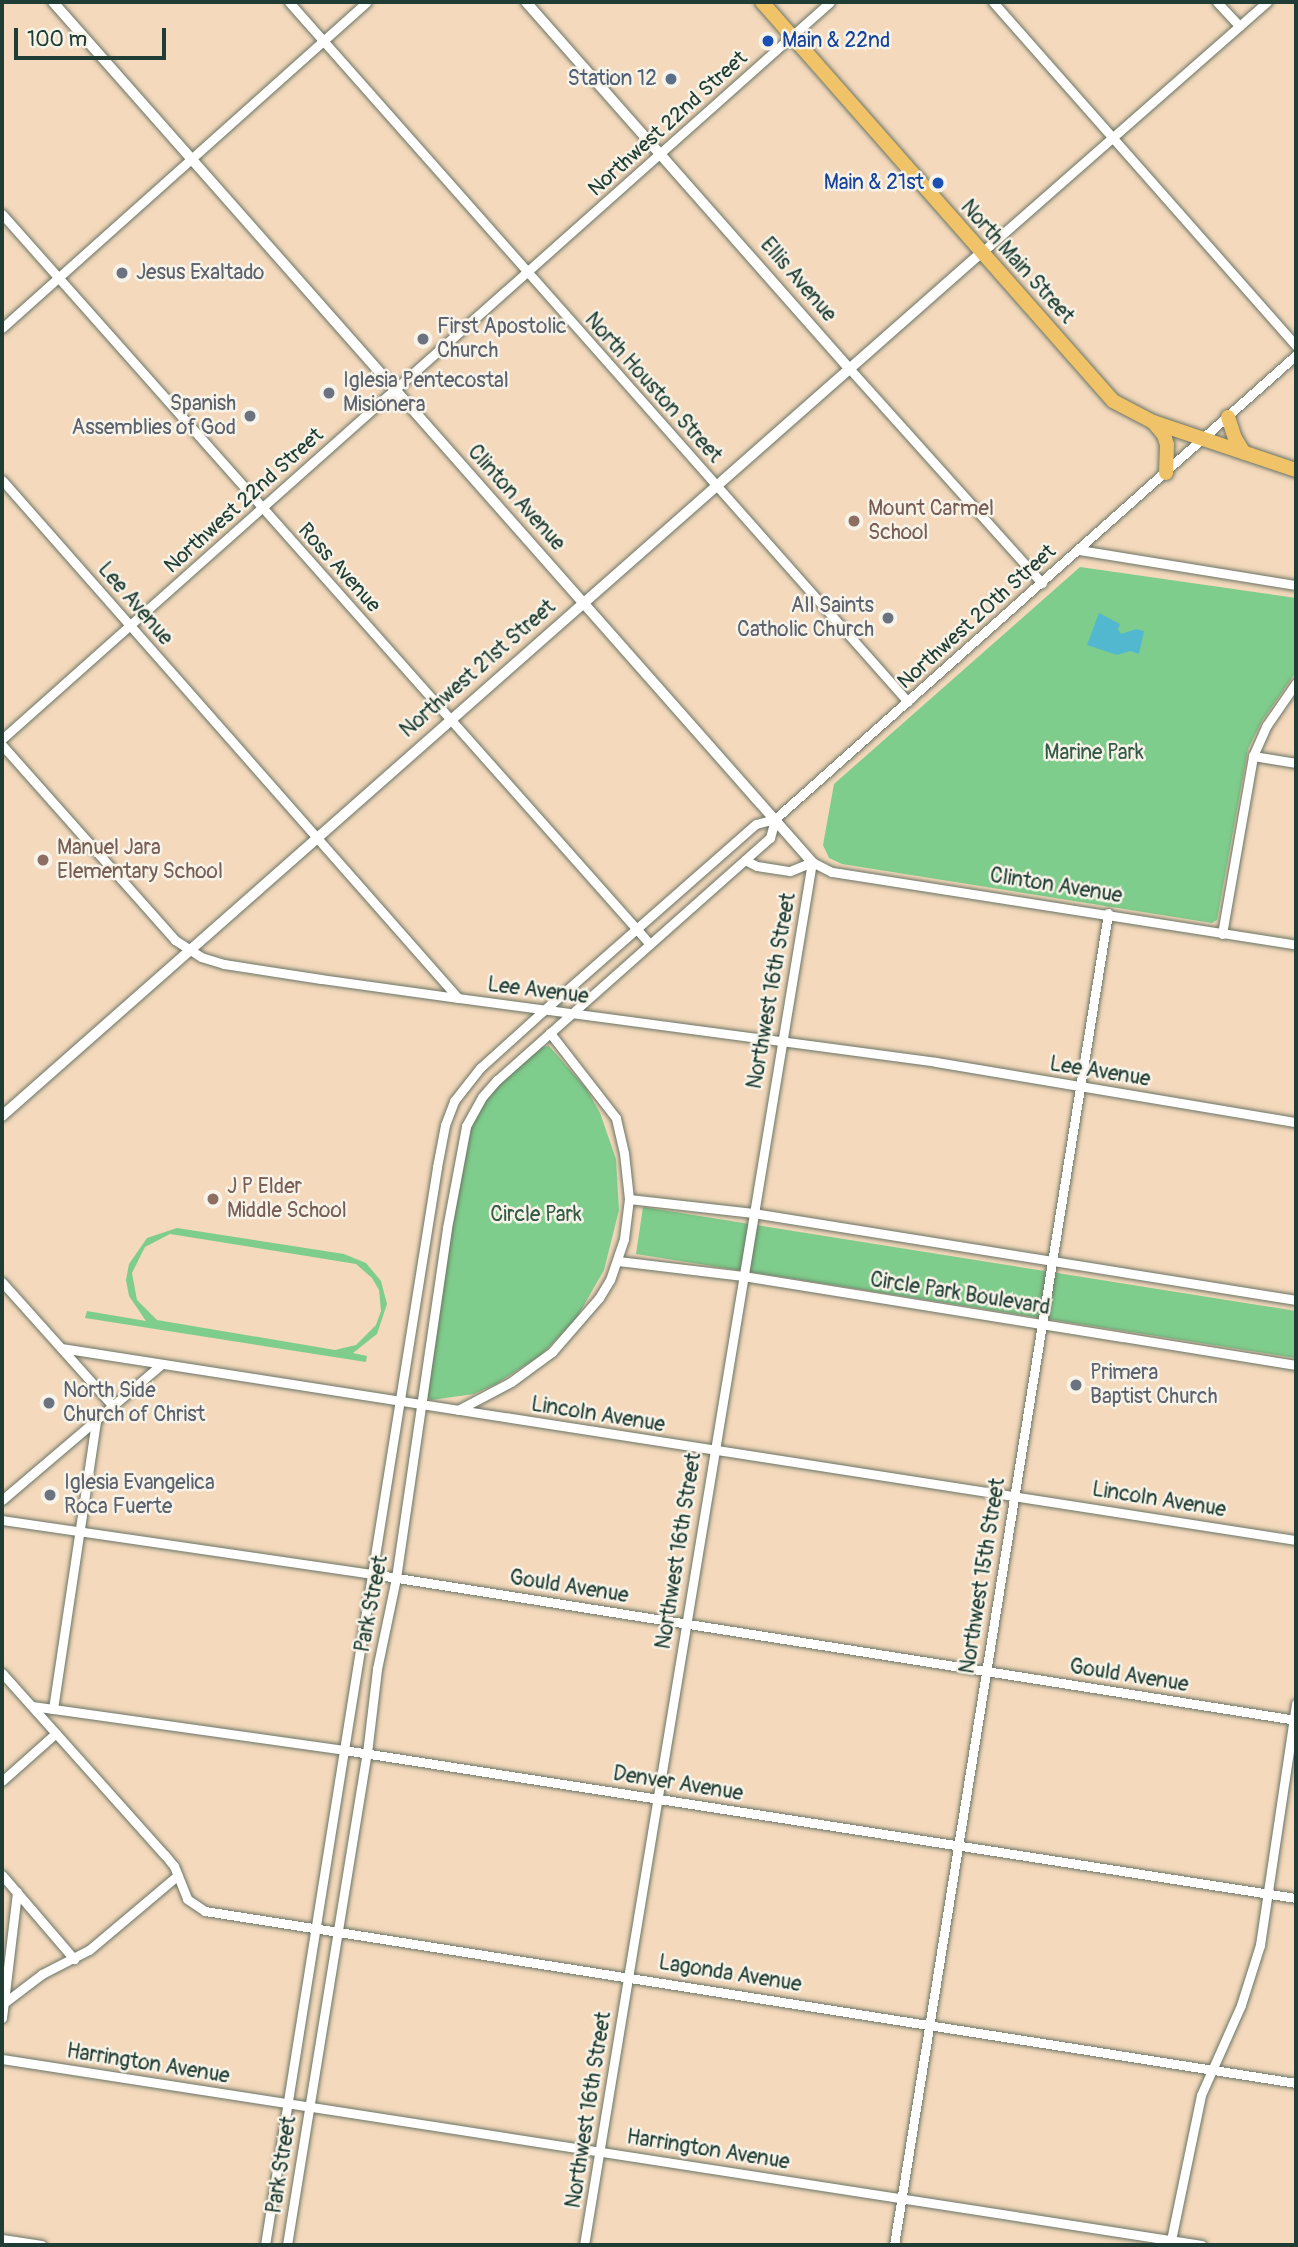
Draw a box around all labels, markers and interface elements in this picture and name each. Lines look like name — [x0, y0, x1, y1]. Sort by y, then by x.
scale bar — [18, 14, 170, 58]
text: 100 m — [27, 26, 87, 53]
place label: Main & 22nd — [782, 28, 890, 54]
marker: Main & 22nd — [760, 33, 776, 49]
street label: Northwest 22nd Street — [583, 46, 753, 202]
place label: Station 12 — [567, 66, 657, 92]
marker: Station 12 — [663, 71, 679, 87]
place label: Main & 21st — [824, 170, 924, 196]
marker: Main & 21st — [930, 175, 946, 191]
street label: North Main Street — [955, 195, 1079, 329]
street label: Ellis Avenue — [755, 233, 841, 327]
place label: Jesus Exaltado — [136, 260, 264, 286]
marker: Jesus Exaltado — [114, 265, 130, 281]
street label: North Houston Street — [579, 308, 727, 468]
place label: First Apostolic Church — [437, 314, 567, 364]
marker: First Apostolic Church — [415, 331, 431, 347]
place label: Iglesia Pentecostal Misionera — [343, 368, 509, 418]
marker: Iglesia Pentecostal Misionera — [321, 385, 337, 401]
place label: Spanish Assemblies of God — [72, 391, 236, 441]
marker: Spanish Assemblies of God — [242, 408, 258, 424]
street label: Northwest 22nd Street — [159, 423, 329, 579]
street label: Clinton Avenue — [462, 440, 570, 556]
place label: Mount Carmel School — [868, 496, 994, 546]
marker: Mount Carmel School — [846, 513, 862, 529]
street label: Ross Avenue — [292, 518, 386, 618]
street label: Northwest 20th Street — [893, 539, 1061, 695]
street label: Lee Avenue — [92, 557, 178, 651]
place label: All Saints Catholic Church — [737, 593, 874, 643]
street label: Northwest 21st Street — [395, 595, 561, 743]
marker: All Saints Catholic Church — [880, 610, 896, 626]
park label: Marine Park — [1044, 740, 1144, 766]
place label: Manuel Jara Elementary School — [57, 835, 223, 885]
marker: Manuel Jara Elementary School — [35, 852, 51, 868]
street label: Clinton Avenue — [988, 863, 1124, 909]
street label: Northwest 16th Street — [742, 891, 802, 1091]
street label: Lee Avenue — [486, 972, 590, 1010]
street label: Lee Avenue — [1048, 1052, 1152, 1092]
place label: J P Elder Middle School — [227, 1174, 347, 1224]
marker: J P Elder Middle School — [205, 1191, 221, 1207]
park label: Circle Park — [490, 1202, 582, 1228]
street label: Circle Park Boulevard — [868, 1267, 1052, 1321]
place label: Primera Baptist Church — [1090, 1360, 1218, 1410]
marker: Primera Baptist Church — [1068, 1377, 1084, 1393]
place label: North Side Church of Christ — [63, 1378, 205, 1428]
street label: Lincoln Avenue — [529, 1392, 667, 1438]
marker: North Side Church of Christ — [41, 1395, 57, 1411]
street label: Northwest 16th Street — [651, 1451, 707, 1651]
place label: Iglesia Evangelica Roca Fuerte — [64, 1470, 215, 1520]
street label: Northwest 15th Street — [955, 1476, 1011, 1676]
street label: Lincoln Avenue — [1090, 1477, 1228, 1523]
marker: Iglesia Evangelica Roca Fuerte — [42, 1487, 58, 1503]
street label: Park Street — [350, 1553, 394, 1655]
street label: Gould Avenue — [508, 1565, 630, 1609]
street label: Gould Avenue — [1068, 1654, 1190, 1698]
street label: Denver Avenue — [611, 1761, 745, 1807]
street label: Lagonda Avenue — [657, 1950, 803, 1998]
street label: Northwest 16th Street — [561, 2010, 617, 2210]
street label: Harrington Avenue — [65, 2039, 231, 2089]
street label: Park Street — [262, 2114, 302, 2216]
street label: Harrington Avenue — [625, 2125, 791, 2175]

